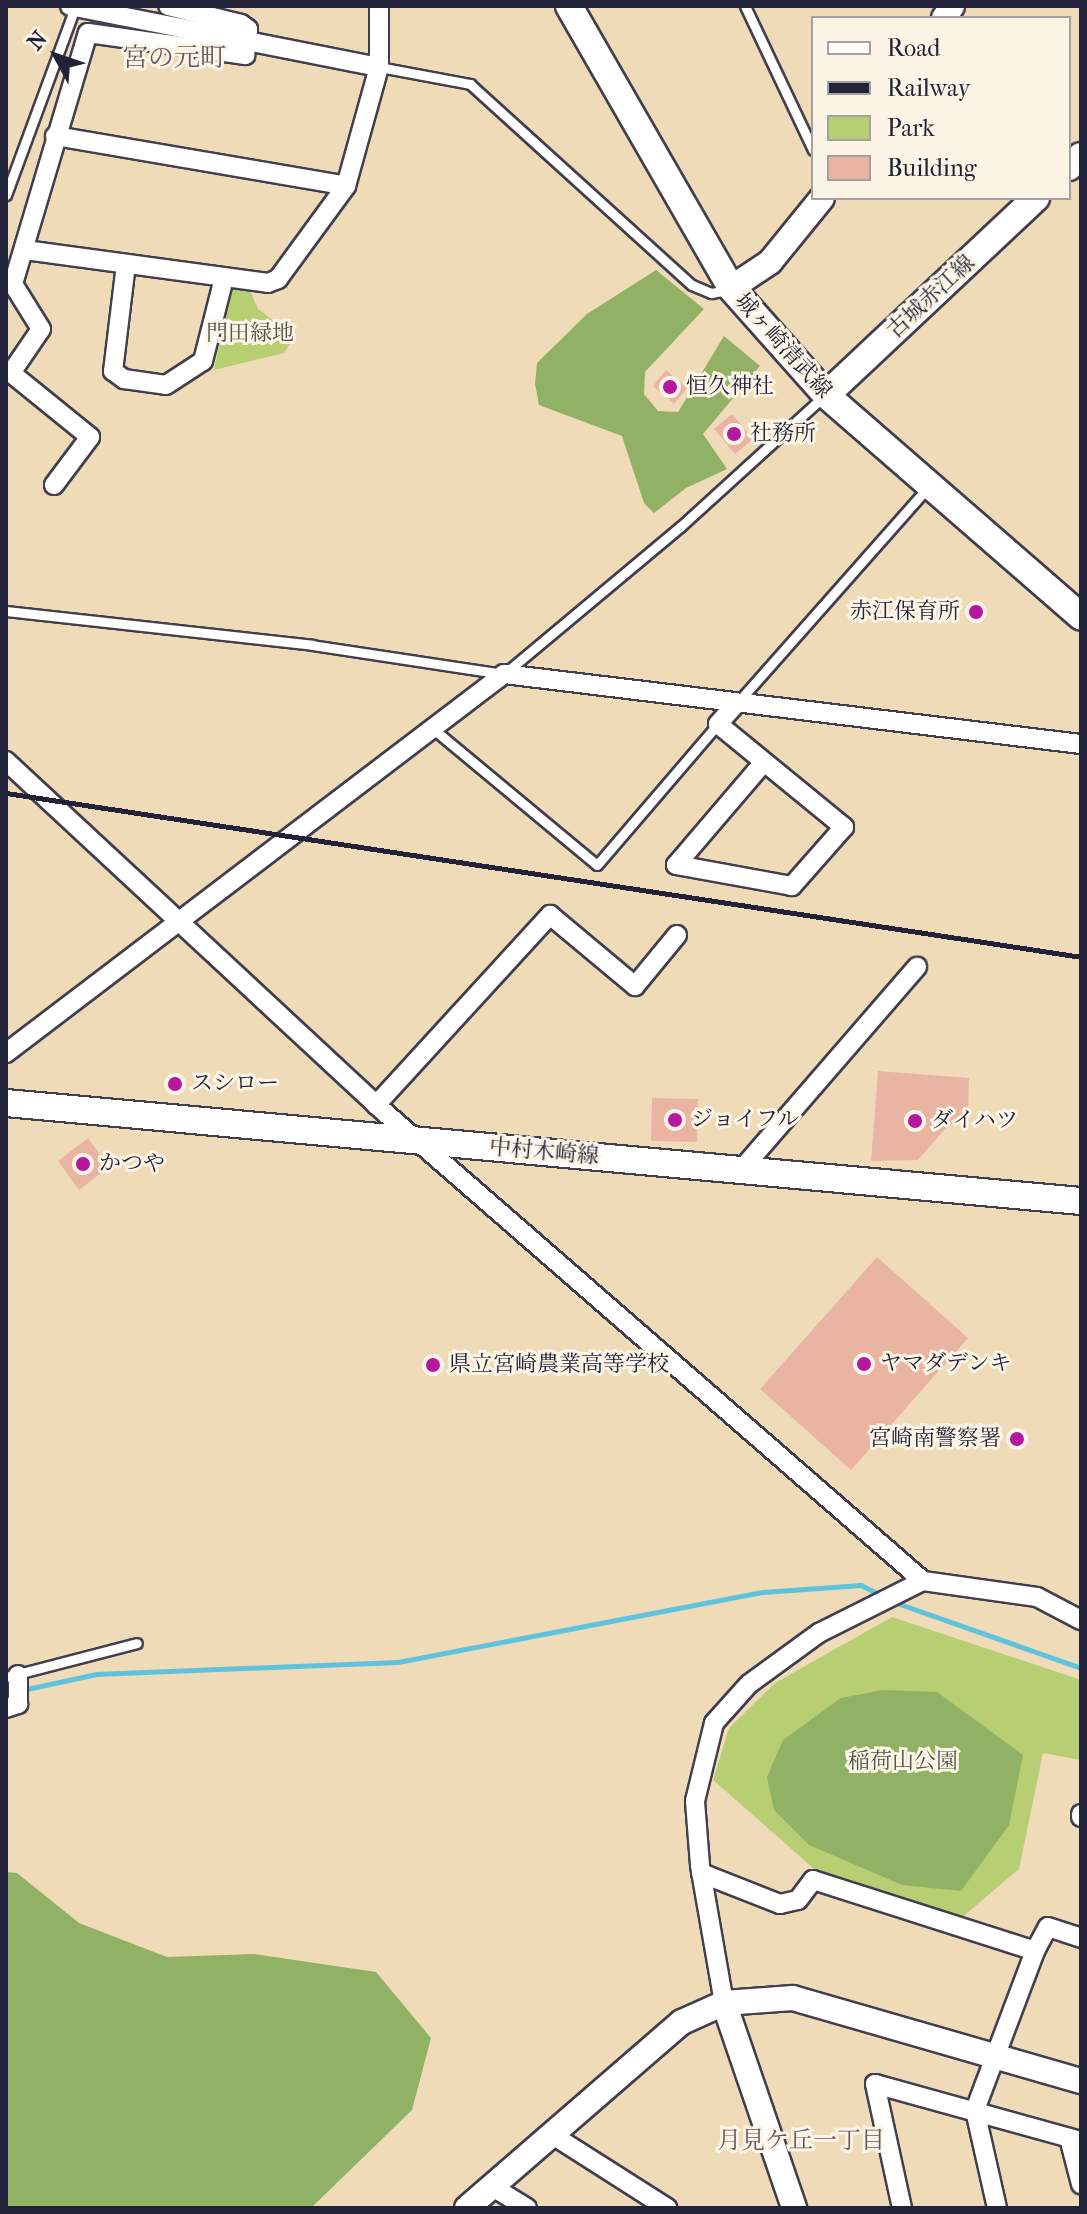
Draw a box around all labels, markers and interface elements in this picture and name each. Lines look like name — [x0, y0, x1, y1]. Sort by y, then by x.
north arrow — [16, 16, 96, 96]
legend — [811, 16, 1071, 200]
text: N — [22, 26, 53, 55]
text: Road — [887, 34, 940, 62]
district label: 宮の元町 — [122, 42, 226, 74]
text: Railway — [887, 74, 970, 102]
text: Park — [887, 114, 935, 142]
text: Building — [887, 154, 977, 182]
street label: 古城赤江線 — [882, 250, 980, 344]
street label: 城ヶ崎清武線 — [729, 288, 837, 404]
park label: 門田緑地 — [206, 321, 294, 347]
place label: 恒久神社 — [686, 374, 774, 400]
marker: 恒久神社 — [661, 378, 679, 396]
place label: 社務所 — [750, 421, 816, 447]
marker: 社務所 — [725, 425, 743, 443]
place label: 赤江保育所 — [850, 599, 960, 625]
marker: 赤江保育所 — [967, 603, 985, 621]
place label: スシロー — [191, 1071, 279, 1097]
marker: スシロー — [166, 1075, 184, 1093]
place label: ジョイフル — [691, 1107, 801, 1133]
place label: ダイハツ — [931, 1108, 1019, 1134]
marker: ジョイフル — [666, 1111, 684, 1129]
marker: ダイハツ — [906, 1112, 924, 1130]
street label: 中村木崎線 — [488, 1134, 600, 1170]
place label: かつや — [99, 1151, 165, 1177]
marker: かつや — [74, 1155, 92, 1173]
place label: ヤマダデンキ — [880, 1351, 1012, 1377]
place label: 県立宮崎農業高等学校 — [449, 1352, 669, 1378]
marker: ヤマダデンキ — [855, 1355, 873, 1373]
marker: 県立宮崎農業高等学校 — [424, 1356, 442, 1374]
place label: 宮崎南警察署 — [869, 1426, 1001, 1452]
marker: 宮崎南警察署 — [1008, 1430, 1026, 1448]
park label: 稲荷山公園 — [848, 1749, 958, 1775]
district label: 月見ケ丘一丁目 — [717, 2127, 885, 2155]

